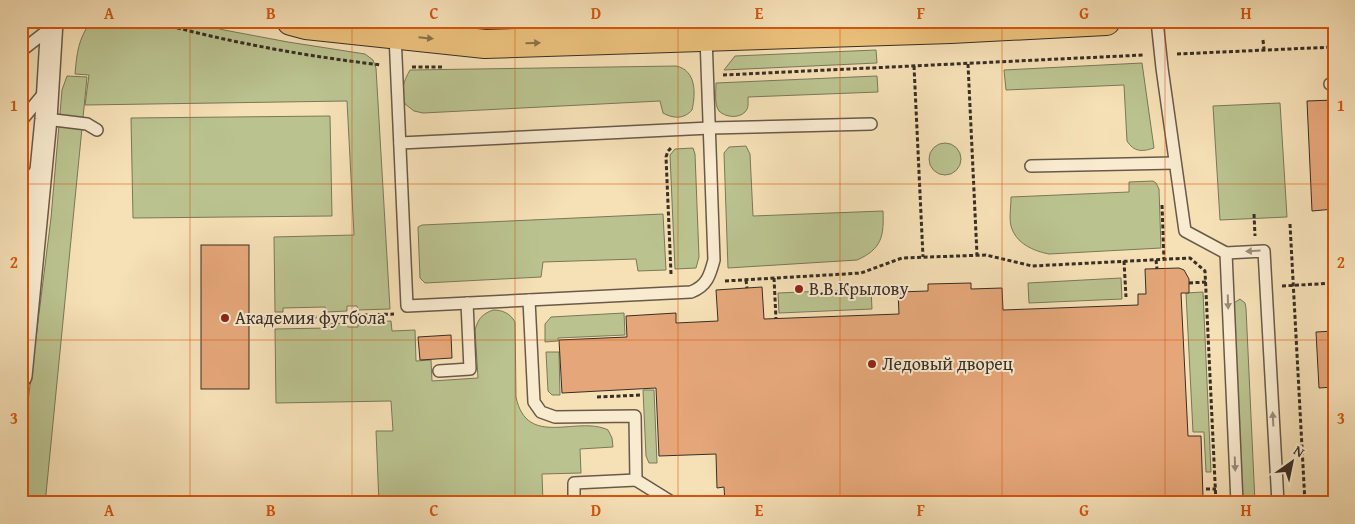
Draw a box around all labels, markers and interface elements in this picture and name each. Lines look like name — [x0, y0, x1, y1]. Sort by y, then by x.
text: A — [104, 1, 115, 25]
text: B — [266, 1, 276, 25]
text: C — [429, 1, 439, 25]
text: D — [591, 1, 601, 25]
text: E — [755, 1, 764, 25]
text: F — [917, 1, 925, 25]
text: G — [1079, 1, 1089, 25]
text: H — [1240, 1, 1252, 25]
one-way arrow — [418, 34, 434, 42]
one-way arrow — [526, 39, 542, 47]
text: 1 — [10, 93, 18, 117]
text: 1 — [1337, 93, 1345, 117]
one-way arrow — [1245, 248, 1261, 256]
text: 2 — [10, 250, 18, 274]
text: 2 — [1337, 250, 1345, 274]
place label: В.В.Крылову — [809, 275, 909, 302]
marker: В.В.Крылову — [793, 283, 805, 295]
one-way arrow — [1224, 294, 1232, 310]
place label: Академия футбола — [235, 304, 386, 331]
marker: Академия футбола — [219, 312, 231, 324]
place label: Ледовый дворец — [882, 350, 1013, 377]
marker: Ледовый дворец — [866, 358, 878, 370]
text: 3 — [10, 406, 18, 430]
text: 3 — [1337, 406, 1345, 430]
one-way arrow — [1269, 411, 1277, 427]
north arrow — [1268, 436, 1318, 486]
text: N — [1290, 440, 1309, 462]
one-way arrow — [1231, 456, 1239, 472]
text: A — [104, 498, 115, 522]
text: B — [266, 498, 276, 522]
text: C — [429, 498, 439, 522]
text: D — [591, 498, 601, 522]
text: E — [755, 498, 764, 522]
text: F — [917, 498, 925, 522]
text: G — [1079, 498, 1089, 522]
text: H — [1240, 498, 1252, 522]

